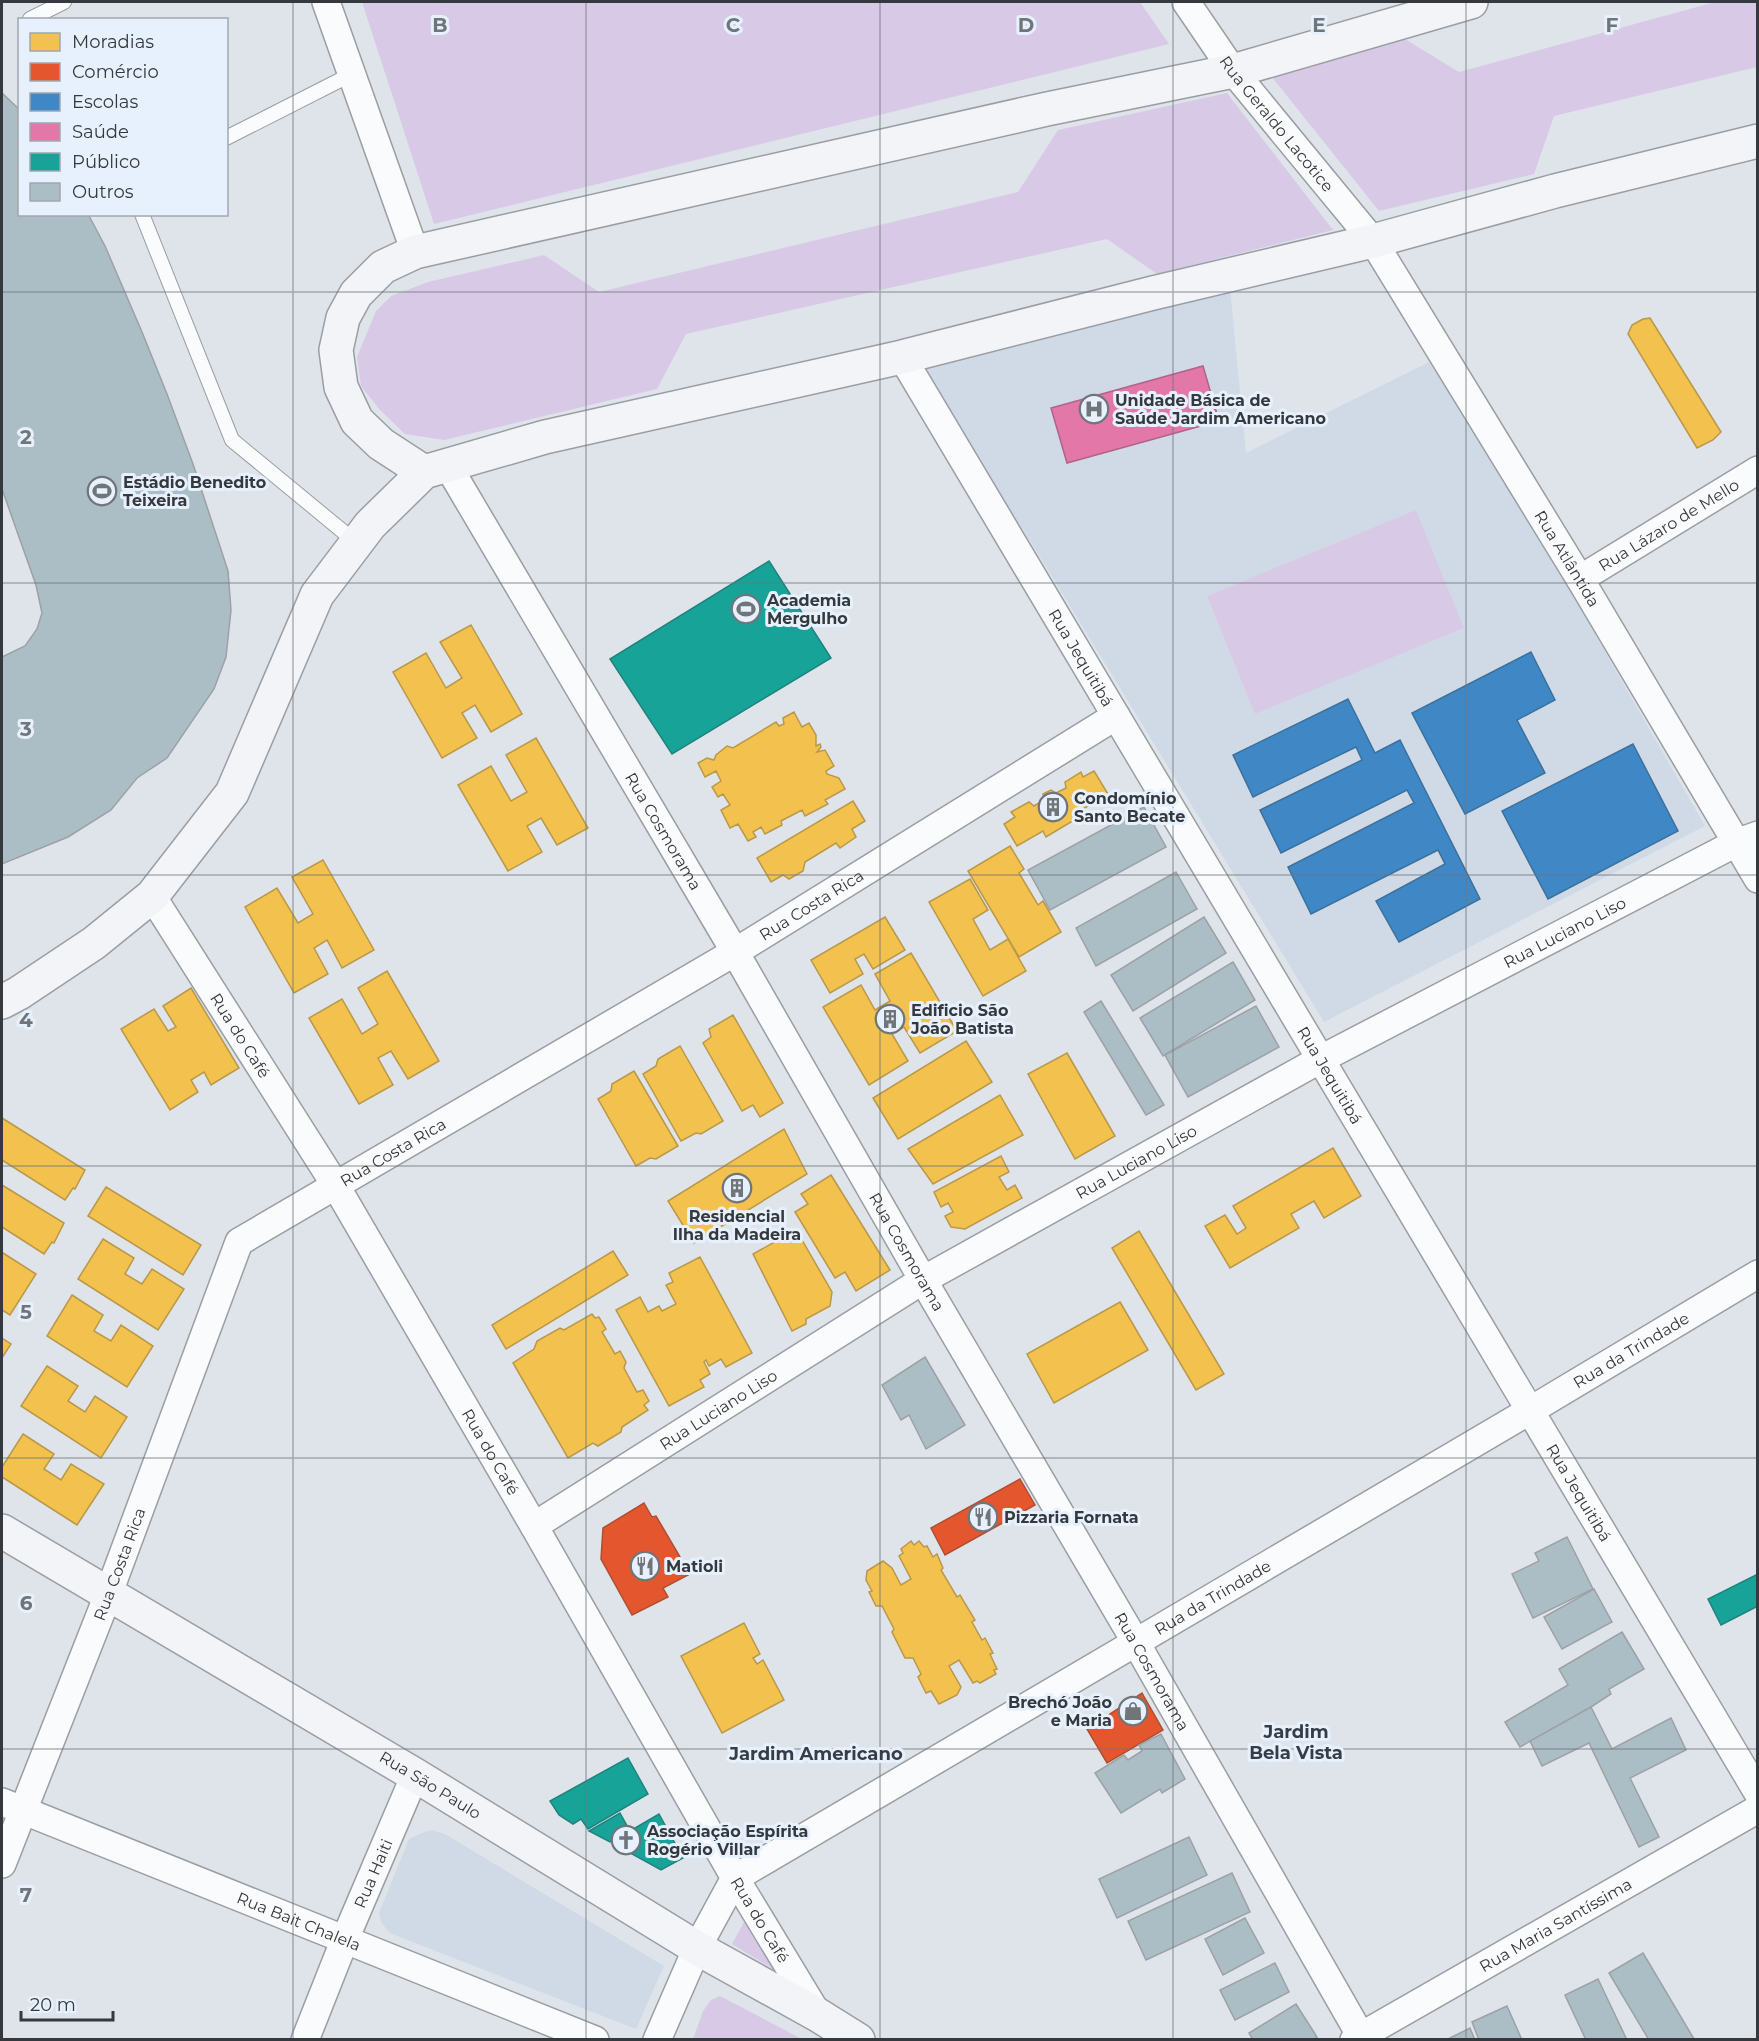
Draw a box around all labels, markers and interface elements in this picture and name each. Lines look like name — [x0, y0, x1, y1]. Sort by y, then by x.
text: B — [432, 13, 448, 37]
text: C — [726, 13, 741, 37]
text: D — [1018, 13, 1034, 37]
text: E — [1312, 13, 1326, 37]
text: F — [1606, 13, 1619, 37]
legend — [18, 18, 228, 216]
text: Moradias — [72, 31, 154, 53]
street label: Rua Geraldo Lacotice — [1216, 52, 1338, 195]
text: Comércio — [72, 61, 159, 83]
text: Escolas — [72, 91, 138, 113]
text: Saúde — [72, 121, 129, 143]
text: Público — [72, 151, 140, 173]
text: Outros — [72, 181, 134, 203]
place label: Unidade Básica de Saúde Jardim Americano — [1115, 391, 1326, 428]
hospital icon: Unidade Básica de Saúde Jardim Americano — [1078, 393, 1110, 425]
text: 2 — [20, 425, 32, 449]
place label: Estádio Benedito Teixeira — [123, 473, 266, 510]
street label: Rua Lázaro de Mello — [1595, 474, 1742, 575]
sports icon: Estádio Benedito Teixeira — [86, 475, 118, 507]
street label: Rua Atlântida — [1531, 507, 1604, 610]
place label: Academia Mergulho — [766, 591, 851, 628]
sports icon: Academia Mergulho — [730, 593, 762, 625]
street label: Rua Jequitibá — [1045, 605, 1118, 710]
text: 3 — [19, 717, 32, 741]
street label: Rua Cosmorama — [621, 769, 706, 893]
place label: Condomínio Santo Becate — [1074, 789, 1185, 826]
building icon: Condomínio Santo Becate — [1037, 791, 1069, 823]
street label: Rua Costa Rica — [756, 865, 867, 944]
street label: Rua Luciano Liso — [1500, 893, 1629, 972]
street label: Rua do Café — [206, 989, 274, 1081]
place label: Edificio São João Batista — [910, 1001, 1014, 1038]
building icon: Edificio São João Batista — [874, 1003, 906, 1035]
text: 4 — [19, 1008, 33, 1032]
street label: Rua Jequitibá — [1294, 1023, 1367, 1127]
street label: Rua Costa Rica — [337, 1114, 449, 1190]
street label: Rua Luciano Liso — [1072, 1120, 1200, 1203]
building icon: Residencial Ilha da Madeira — [721, 1172, 753, 1204]
street label: Rua Cosmorama — [865, 1189, 949, 1314]
place label: Residencial Ilha da Madeira — [673, 1207, 801, 1244]
text: 5 — [20, 1300, 32, 1324]
street label: Rua da Trindade — [1570, 1308, 1692, 1392]
street label: Rua Luciano Liso — [656, 1365, 781, 1454]
street label: Rua do Café — [458, 1405, 523, 1498]
street label: Rua Jequitibá — [1542, 1440, 1615, 1545]
restaurant icon: Pizzaria Fornata — [967, 1501, 999, 1533]
street label: Rua Costa Rica — [89, 1505, 149, 1623]
place label: Pizzaria Fornata — [1004, 1508, 1139, 1527]
restaurant icon: Matioli — [629, 1550, 661, 1582]
street label: Rua da Trindade — [1151, 1556, 1274, 1639]
place label: Matioli — [666, 1557, 723, 1576]
text: 6 — [20, 1591, 33, 1615]
street label: Rua Cosmorama — [1111, 1609, 1194, 1734]
place label: Brechó João e Maria — [1008, 1693, 1112, 1730]
shop icon: Brechó João e Maria — [1117, 1695, 1149, 1727]
district label: Jardim Bela Vista — [1249, 1721, 1343, 1764]
district label: Jardim Americano — [728, 1743, 903, 1765]
street label: Rua São Paulo — [376, 1747, 485, 1823]
place label: Associação Espírita Rogério Villar — [646, 1822, 808, 1859]
church icon: Associação Espírita Rogério Villar — [610, 1824, 642, 1856]
street label: Rua Haiti — [350, 1836, 396, 1911]
street label: Rua do Café — [727, 1873, 793, 1966]
street label: Rua Maria Santíssima — [1476, 1874, 1635, 1976]
text: 7 — [20, 1883, 32, 1907]
street label: Rua Bait Chalela — [234, 1888, 364, 1955]
scale bar — [21, 1984, 112, 2022]
text: 20 m — [30, 1994, 76, 2016]

